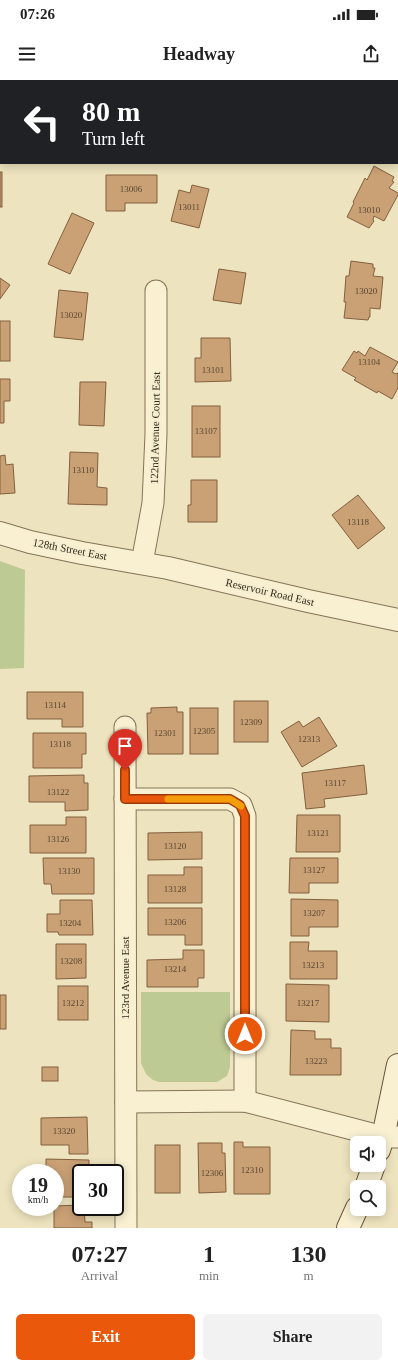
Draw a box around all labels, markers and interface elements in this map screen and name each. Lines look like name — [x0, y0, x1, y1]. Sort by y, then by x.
text: 07:26 — [20, 6, 55, 22]
icon: menu — [16, 43, 38, 65]
icon: share — [360, 43, 382, 65]
text: Headway — [163, 44, 235, 64]
icon: left — [16, 96, 68, 148]
text: 80 m — [82, 96, 140, 127]
text: Turn left — [82, 129, 145, 149]
house number: 13006 — [120, 184, 143, 194]
house number: 13011 — [178, 202, 200, 212]
house number: 13010 — [358, 205, 381, 215]
house number: 13020 — [355, 286, 378, 296]
house number: 13020 — [60, 310, 83, 320]
house number: 13104 — [358, 357, 381, 367]
house number: 13101 — [202, 365, 224, 375]
street label: 122nd Avenue Court East — [148, 372, 162, 484]
house number: 13107 — [195, 426, 218, 436]
house number: 13110 — [72, 465, 95, 475]
house number: 13118 — [347, 517, 370, 527]
street label: 128th Street East — [32, 536, 108, 562]
street label: Reservoir Road East — [225, 576, 315, 608]
house number: 13114 — [44, 700, 67, 710]
house number: 12309 — [240, 717, 263, 727]
house number: 12305 — [193, 726, 216, 736]
house number: 12301 — [154, 728, 176, 738]
pin — [108, 729, 142, 770]
house number: 12313 — [298, 734, 321, 744]
icon: arrive — [114, 735, 136, 757]
house number: 13118 — [49, 739, 72, 749]
house number: 13117 — [324, 778, 347, 788]
house number: 13122 — [47, 787, 69, 797]
house number: 13121 — [307, 828, 329, 838]
house number: 13126 — [47, 834, 70, 844]
house number: 13120 — [164, 841, 187, 851]
house number: 13127 — [303, 865, 326, 875]
house number: 13130 — [58, 866, 81, 876]
house number: 13128 — [164, 884, 187, 894]
house number: 13207 — [303, 908, 326, 918]
house number: 13206 — [164, 917, 187, 927]
house number: 13204 — [59, 918, 82, 928]
street label: 123rd Avenue East — [119, 937, 131, 1019]
house number: 13208 — [60, 956, 83, 966]
house number: 13213 — [302, 960, 325, 970]
house number: 13214 — [164, 964, 187, 974]
house number: 13212 — [62, 998, 84, 1008]
house number: 13217 — [297, 998, 320, 1008]
position arrow — [224, 1013, 266, 1055]
house number: 13223 — [305, 1056, 328, 1066]
house number: 13320 — [53, 1126, 76, 1136]
map controls — [350, 1136, 386, 1216]
button: sound — [350, 1136, 386, 1172]
speed limit sign: 30 — [72, 1164, 124, 1216]
house number: 12310 — [241, 1165, 264, 1175]
house number: 12306 — [201, 1168, 224, 1178]
text: 19 — [28, 1174, 48, 1196]
button: search — [350, 1180, 386, 1216]
text: km/h — [28, 1194, 48, 1205]
text: 07:27 — [71, 1241, 127, 1267]
text: 1 — [203, 1241, 215, 1267]
text: 130 — [291, 1241, 327, 1267]
text: Arrival — [81, 1268, 118, 1283]
text: min — [199, 1268, 219, 1283]
text: m — [303, 1268, 314, 1283]
button: Exit — [16, 1314, 195, 1360]
button: Share — [203, 1314, 382, 1360]

